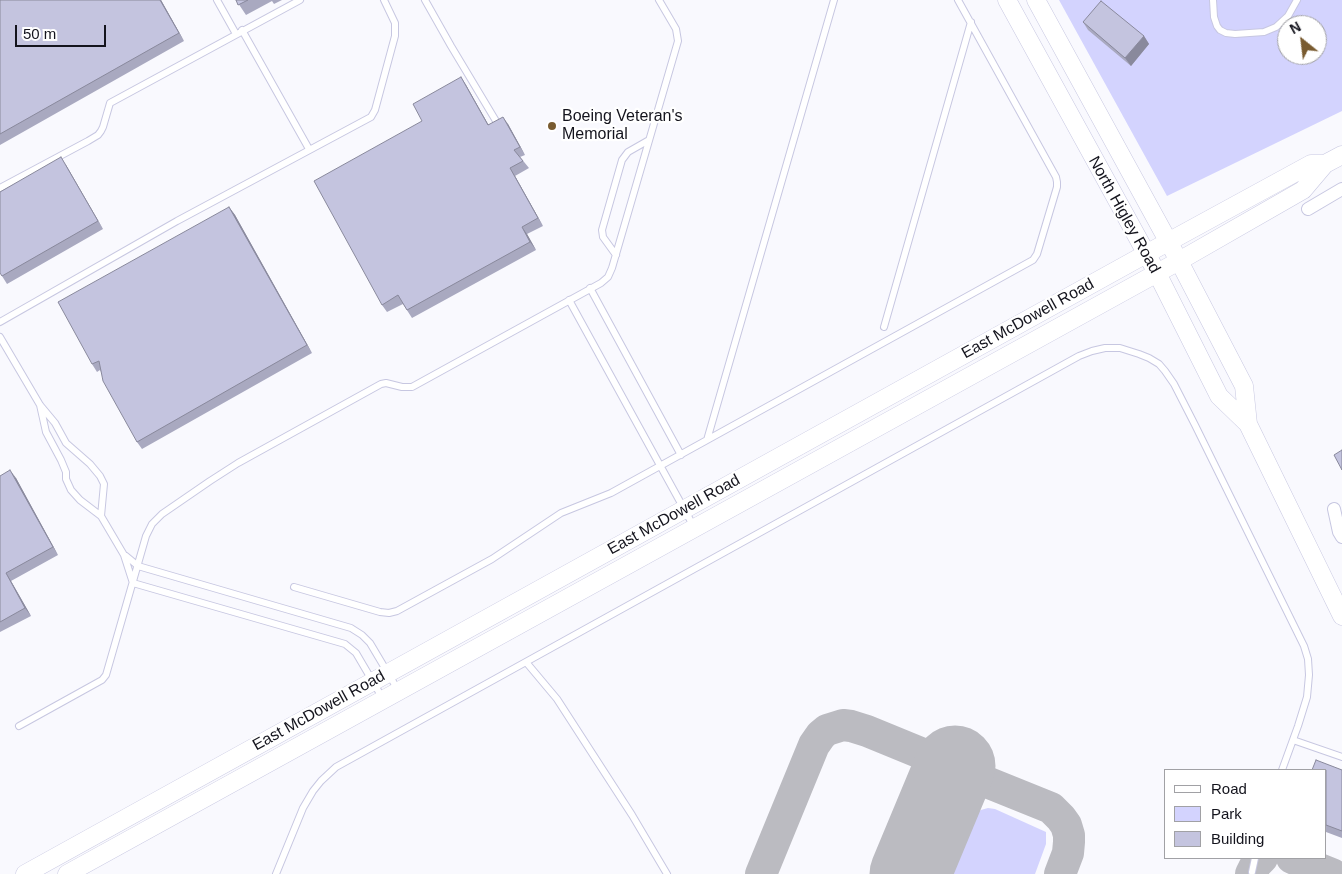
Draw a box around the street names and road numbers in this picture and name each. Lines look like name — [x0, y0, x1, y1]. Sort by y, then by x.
street label: North Higley Road — [1084, 153, 1164, 277]
street label: East McDowell Road — [958, 275, 1098, 363]
street label: East McDowell Road — [604, 471, 744, 559]
street label: East McDowell Road — [249, 667, 389, 755]

